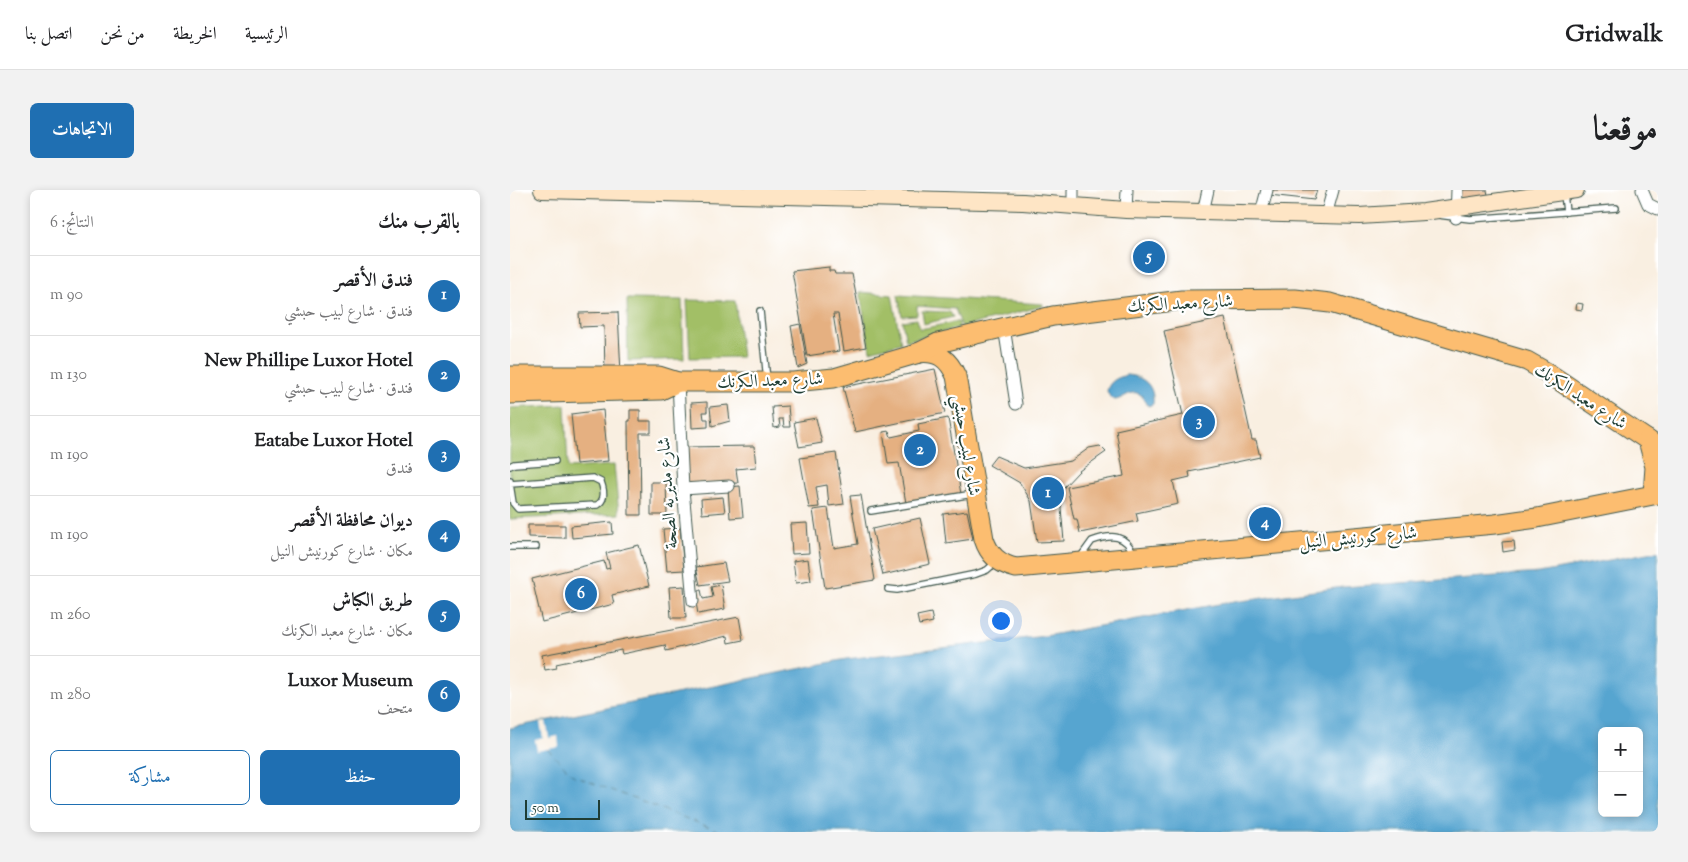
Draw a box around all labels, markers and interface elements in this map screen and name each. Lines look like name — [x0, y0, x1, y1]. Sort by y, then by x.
text: Gridwalk — [1565, 18, 1663, 52]
text: اتصل بنا — [25, 22, 72, 48]
text: من نحن — [100, 22, 145, 48]
text: الخريطة — [173, 22, 217, 48]
text: الرئيسية — [245, 22, 288, 48]
button: الاتجاهات — [30, 103, 134, 158]
text: موقعنا — [1593, 105, 1658, 156]
text: بالقرب منك — [378, 208, 460, 238]
text: النتائج: 6 — [50, 212, 94, 235]
pin: 5 — [1133, 238, 1165, 276]
text: فندق الأقصر — [335, 268, 413, 295]
text: 90 m — [50, 284, 83, 307]
text: 1 — [441, 284, 447, 307]
street label: شارع معبد الكرنك — [1127, 289, 1234, 321]
text: فندق · شارع لبيب حبشي — [284, 301, 413, 324]
text: New Phillipe Luxor Hotel — [205, 348, 413, 375]
street label: شارع معبد الكرنك — [1528, 358, 1631, 437]
text: 130 m — [50, 364, 87, 387]
text: 2 — [440, 364, 448, 387]
street label: شارع معبد الكرنك — [717, 367, 823, 397]
text: فندق · شارع لبيب حبشي — [284, 378, 413, 401]
street label: شارع لبيب حبشي — [942, 393, 986, 498]
pin: 3 — [1183, 403, 1215, 441]
text: Eatabe Luxor Hotel — [255, 428, 413, 455]
pin: 2 — [904, 431, 936, 469]
street label: شارع مديريه الصحة — [652, 436, 686, 550]
text: 190 m — [50, 444, 88, 467]
text: 3 — [441, 444, 447, 467]
text: فندق — [386, 458, 413, 481]
pin: 1 — [1032, 474, 1064, 512]
pin: 4 — [1249, 504, 1281, 542]
text: ديوان محافظة الأقصر — [290, 508, 413, 535]
street label: شارع كورنيش النيل — [1298, 521, 1418, 557]
text: 190 m — [50, 524, 88, 547]
text: 4 — [440, 524, 448, 547]
text: مكان · شارع كورنيش النيل — [270, 541, 413, 564]
pin: 6 — [565, 575, 597, 613]
text: طريق الكباش — [332, 588, 413, 615]
text: 260 m — [50, 604, 91, 627]
text: 5 — [441, 604, 447, 627]
your location — [988, 608, 1014, 634]
text: مكان · شارع معبد الكرنك — [281, 621, 413, 644]
text: Luxor Museum — [288, 668, 413, 695]
text: 280 m — [50, 684, 91, 707]
text: 6 — [440, 684, 448, 707]
text: متحف — [377, 698, 413, 721]
map controls — [1598, 727, 1643, 817]
button: + — [1598, 727, 1643, 772]
button: مشاركة — [50, 750, 250, 805]
button: حفظ — [260, 750, 460, 805]
button: − — [1598, 772, 1643, 817]
scale bar — [525, 797, 600, 820]
text: 50 m — [532, 799, 559, 819]

